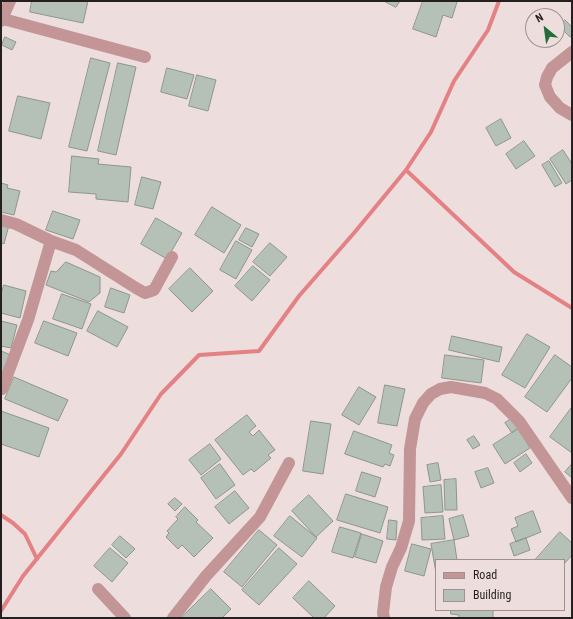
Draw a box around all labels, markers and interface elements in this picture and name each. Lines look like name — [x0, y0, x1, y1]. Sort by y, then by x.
north arrow — [525, 8, 565, 48]
text: N — [533, 11, 546, 25]
legend — [435, 559, 565, 611]
text: Road — [473, 568, 497, 582]
text: Building — [473, 588, 511, 602]

